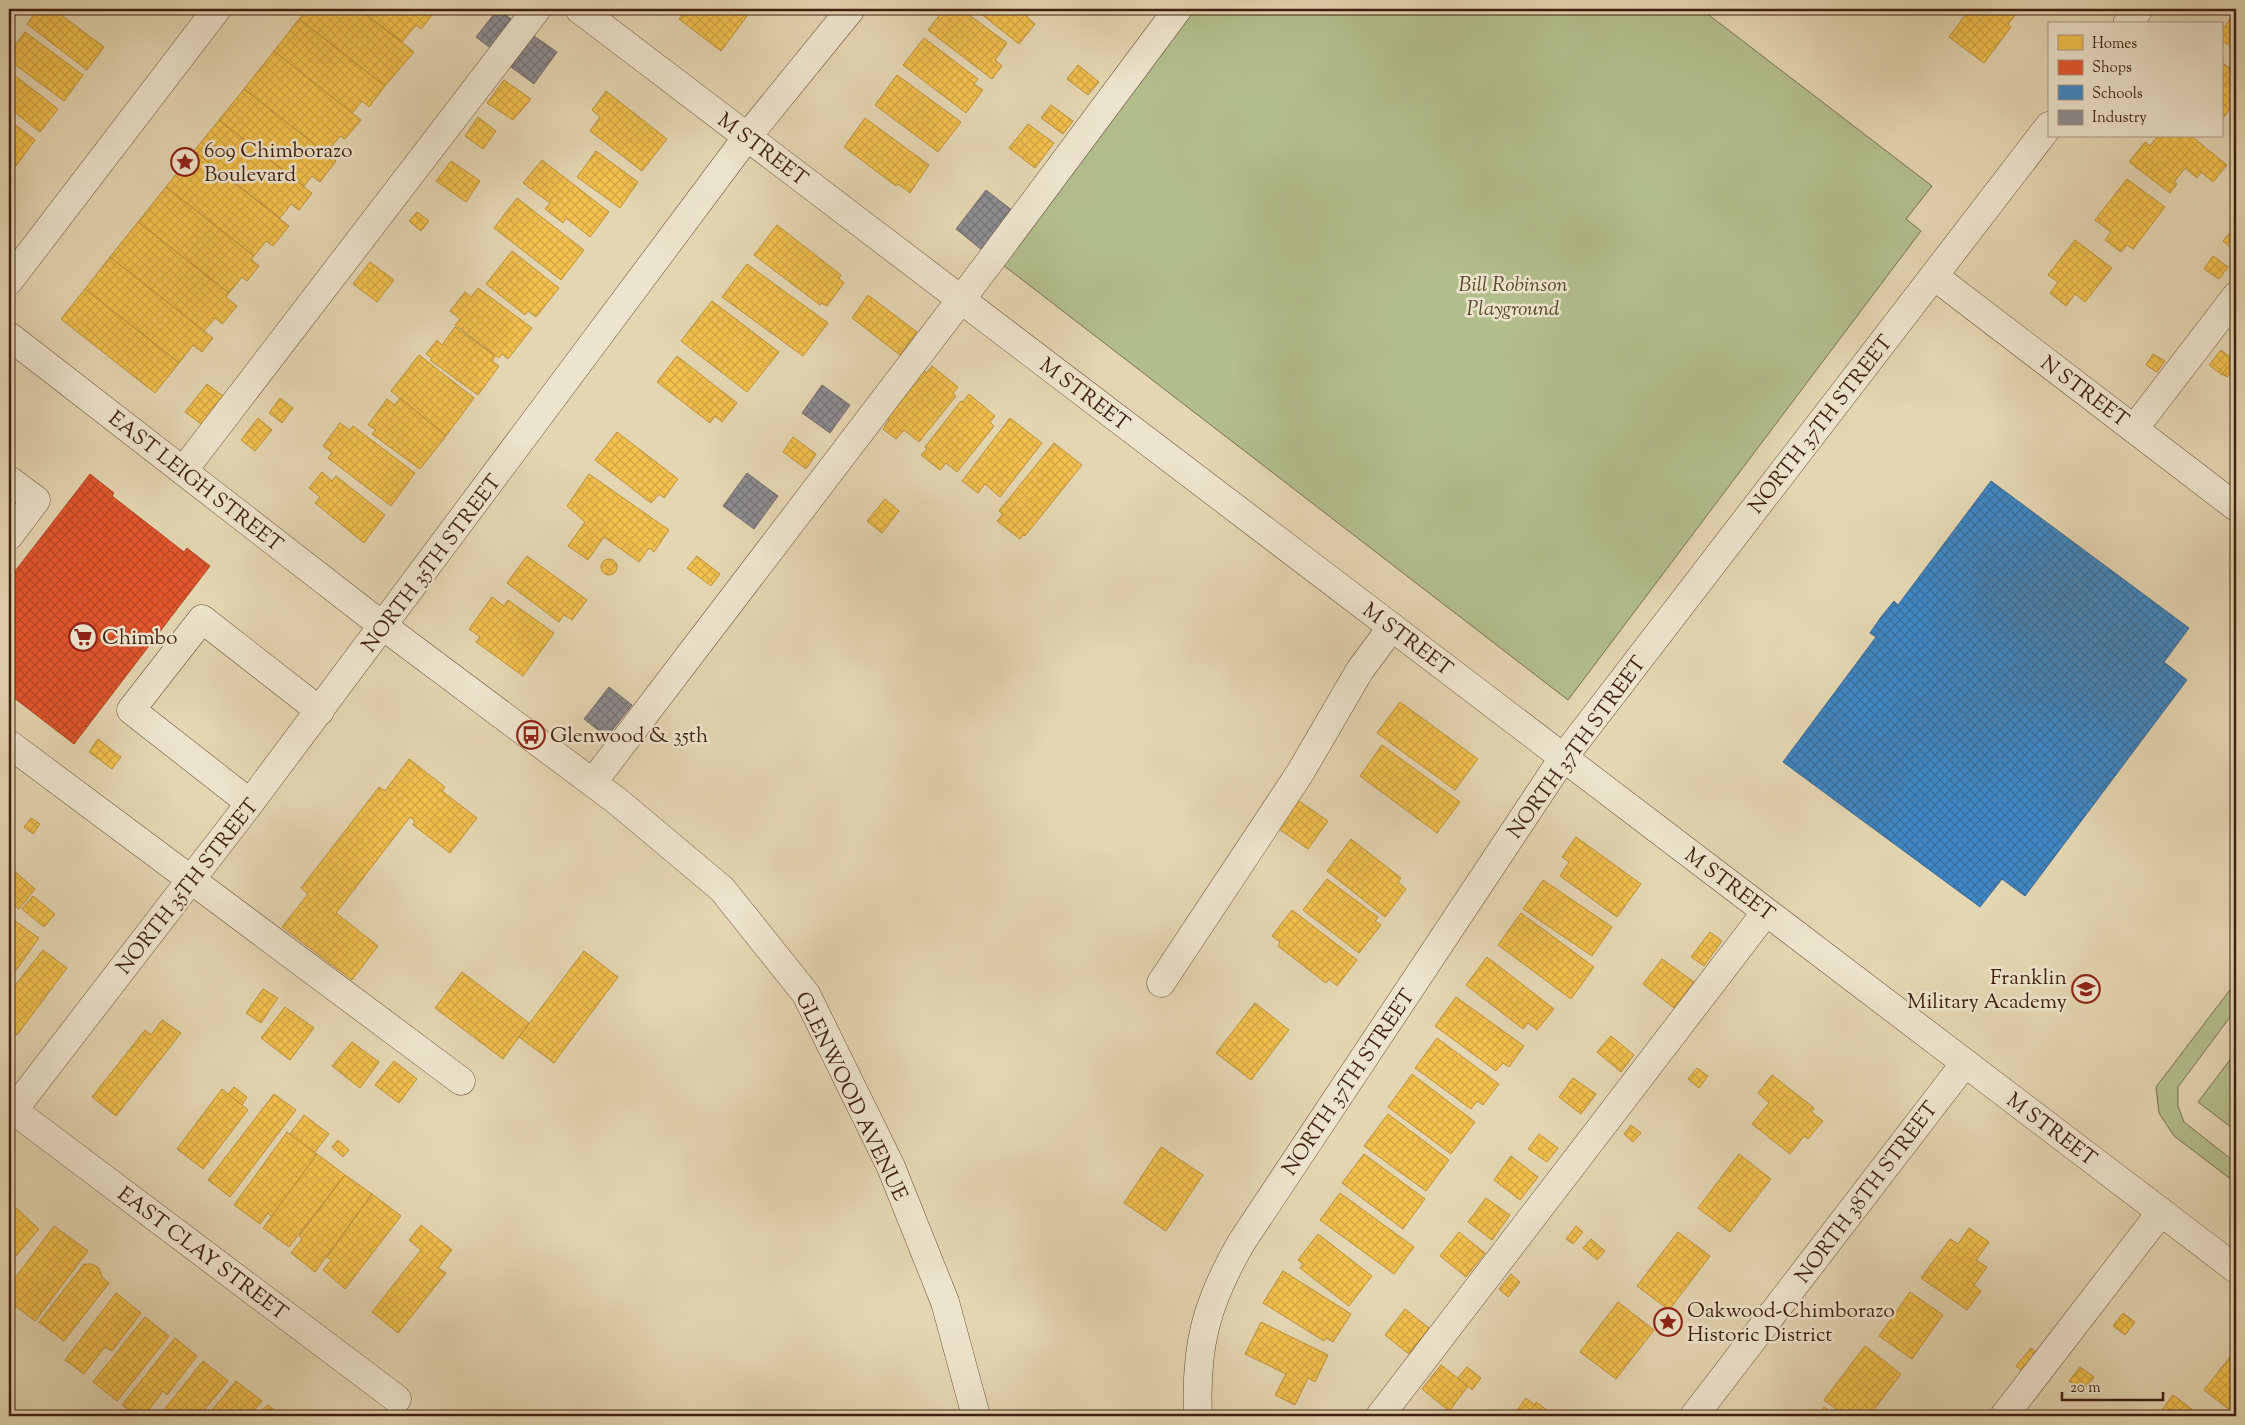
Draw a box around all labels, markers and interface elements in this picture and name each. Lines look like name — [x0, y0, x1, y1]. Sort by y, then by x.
legend — [2048, 22, 2222, 138]
text: Homes — [2092, 34, 2137, 55]
text: Shops — [2092, 58, 2132, 79]
text: Schools — [2092, 84, 2143, 105]
street label: M STREET — [710, 107, 813, 195]
text: Industry — [2092, 108, 2147, 129]
place label: 609 Chimborazo Boulevard — [204, 137, 353, 191]
place icon: 609 Chimborazo Boulevard — [170, 147, 200, 177]
park label: Bill Robinson Playground — [1459, 271, 1567, 325]
street label: NORTH 37TH STREET — [1742, 329, 1901, 521]
street label: N STREET — [2033, 349, 2134, 436]
street label: M STREET — [1032, 352, 1135, 440]
street label: EAST LEIGH STREET — [101, 405, 289, 560]
street label: NORTH 35TH STREET — [356, 469, 510, 659]
street label: M STREET — [1355, 597, 1458, 685]
supermarket icon: Chimbo — [68, 622, 98, 652]
place label: Chimbo — [102, 624, 177, 654]
street label: NORTH 37TH STREET — [1501, 650, 1654, 846]
bus stop icon: Glenwood & 35th — [516, 720, 546, 750]
place label: Glenwood & 35th — [550, 722, 708, 752]
street label: NORTH 35TH STREET — [110, 793, 267, 982]
street label: M STREET — [1677, 842, 1780, 930]
place label: Franklin Military Academy — [1907, 964, 2068, 1018]
school or university icon: Franklin Military Academy — [2071, 974, 2101, 1004]
street label: NORTH 37TH STREET — [1276, 984, 1424, 1182]
street label: GLENWOOD AVENUE — [786, 987, 914, 1207]
street label: M STREET — [1999, 1087, 2102, 1175]
street label: NORTH 38TH STREET — [1789, 1096, 1946, 1291]
street label: EAST CLAY STREET — [110, 1180, 294, 1329]
place label: Oakwood-Chimborazo Historic District — [1687, 1297, 1895, 1351]
place icon: Oakwood-Chimborazo Historic District — [1653, 1307, 1683, 1337]
scale bar — [2062, 1370, 2164, 1402]
text: 20 m — [2070, 1378, 2101, 1399]

